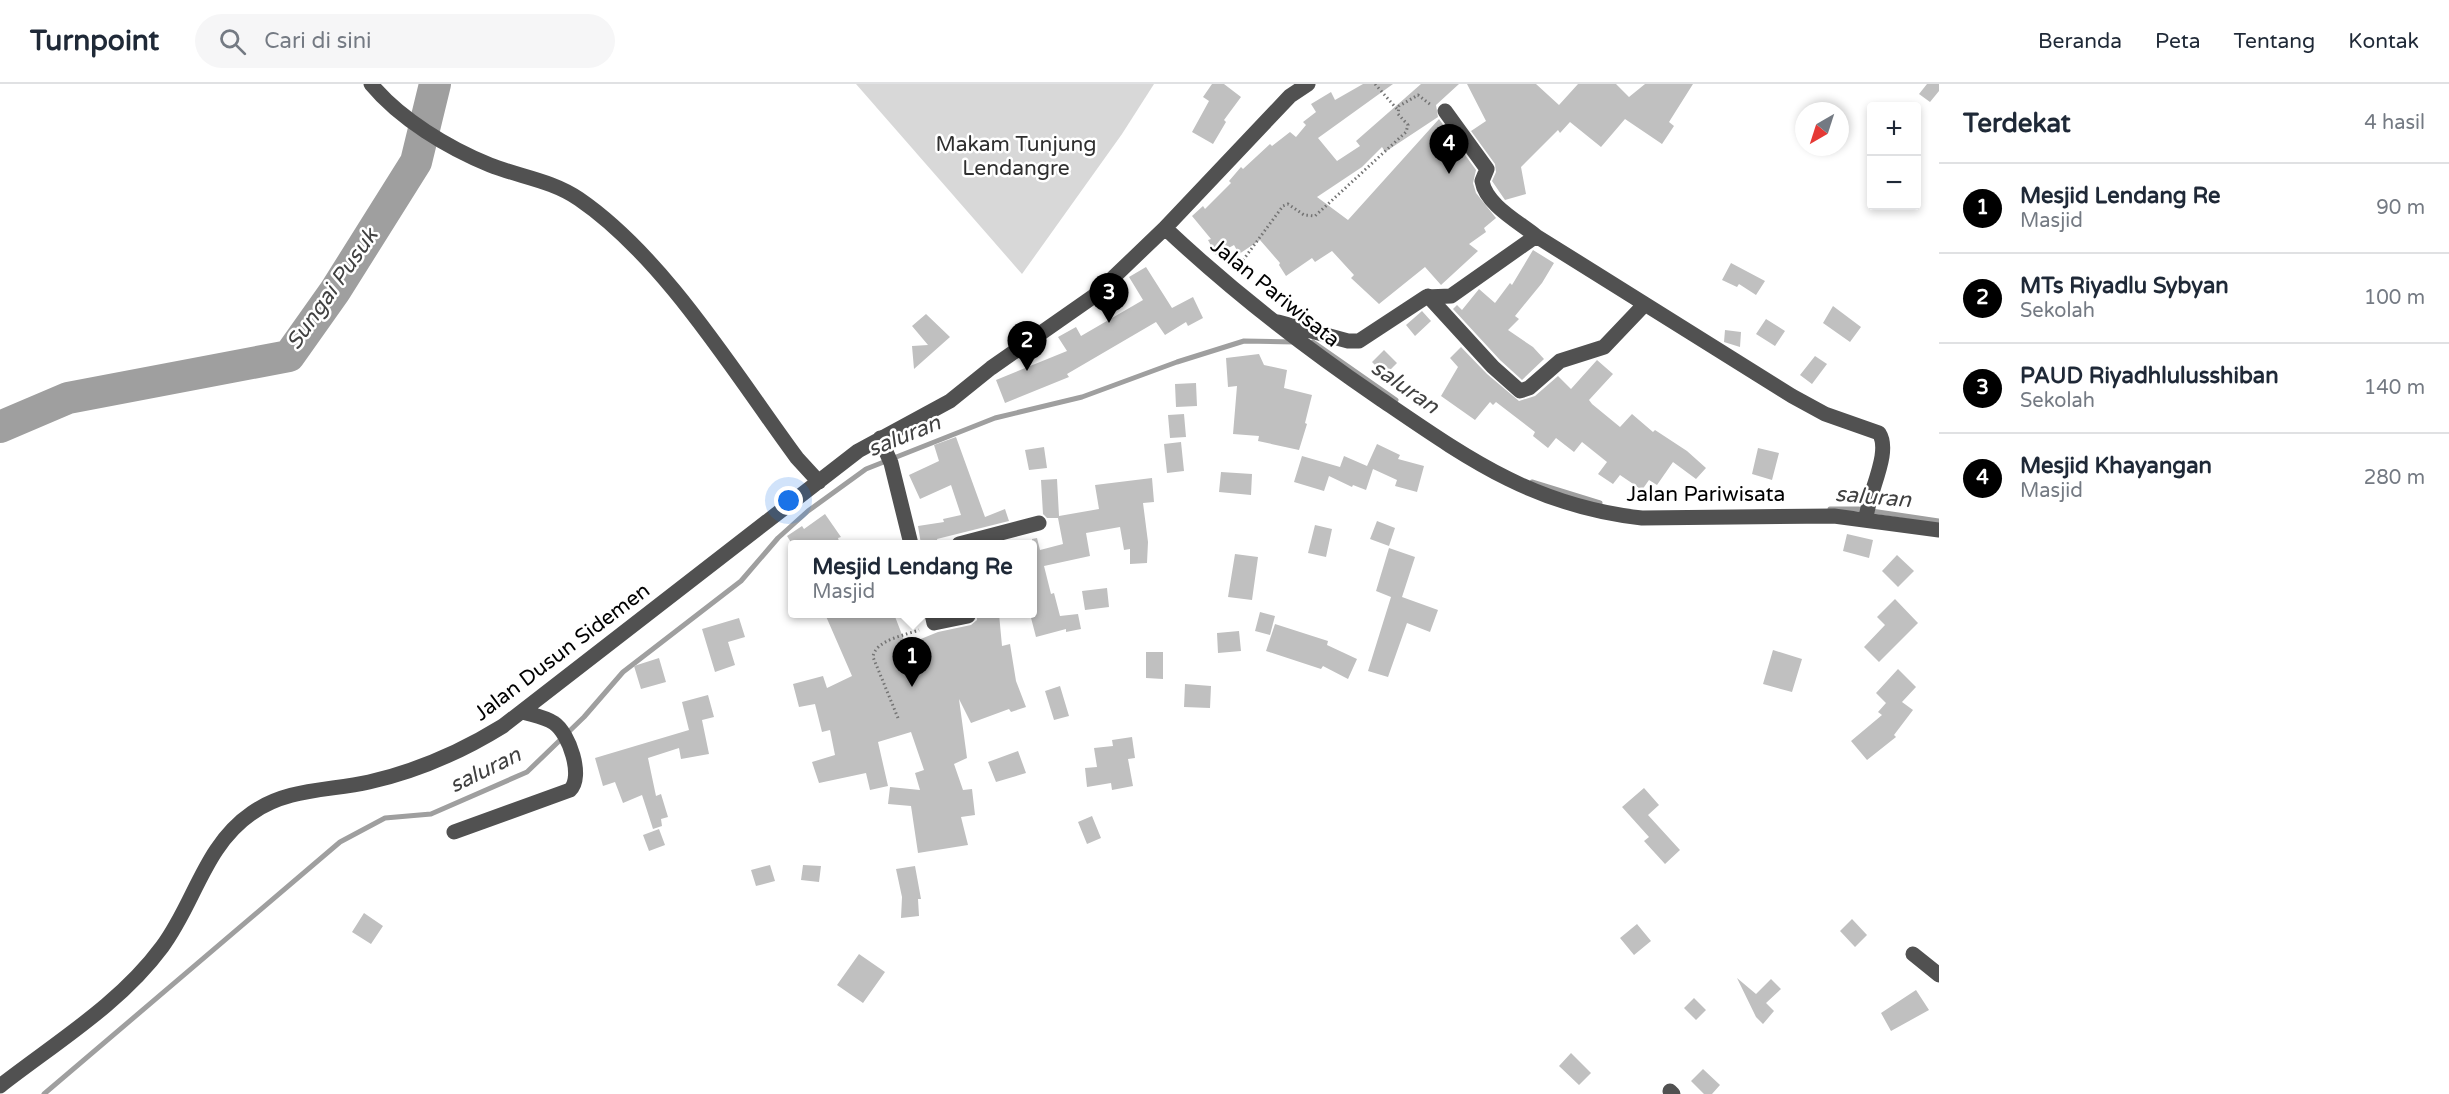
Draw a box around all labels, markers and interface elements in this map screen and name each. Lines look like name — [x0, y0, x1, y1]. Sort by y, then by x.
search box — [195, 14, 615, 68]
text: Turnpoint — [30, 24, 159, 58]
icon: search — [216, 25, 249, 58]
text: Cari di sini — [264, 28, 372, 54]
text: Beranda — [2038, 29, 2122, 54]
text: Peta — [2155, 29, 2201, 54]
text: Tentang — [2234, 29, 2315, 54]
text: Kontak — [2348, 29, 2419, 54]
north arrow — [1795, 102, 1849, 156]
map controls — [1867, 102, 1921, 210]
button: + — [1867, 102, 1921, 156]
text: Terdekat — [1963, 108, 2071, 139]
text: 4 hasil — [2364, 111, 2425, 135]
pin: 4 — [1430, 124, 1468, 174]
park label: Makam Tunjung Lendangre — [935, 132, 1097, 181]
button: − — [1867, 156, 1921, 210]
text: Mesjid Lendang Re — [2020, 183, 2221, 209]
text: 1 — [1976, 196, 1989, 220]
text: 90 m — [2376, 196, 2425, 220]
text: Masjid — [2020, 209, 2083, 233]
water label: Sungai Pusuk — [281, 222, 384, 354]
street label: Jalan Pariwisata — [1205, 233, 1345, 353]
text: MTs Riyadlu Sybyan — [2020, 273, 2229, 299]
pin: 3 — [1090, 274, 1128, 323]
text: 2 — [1976, 286, 1989, 310]
text: 100 m — [2364, 286, 2425, 310]
text: Sekolah — [2020, 299, 2095, 323]
pin: 2 — [1008, 322, 1046, 371]
water label: saluran — [1366, 355, 1444, 420]
text: PAUD Riyadhlulusshiban — [2020, 363, 2279, 389]
text: 3 — [1976, 376, 1989, 400]
text: 140 m — [2364, 376, 2425, 400]
text: Sekolah — [2020, 389, 2095, 413]
water label: saluran — [864, 409, 945, 462]
text: Mesjid Khayangan — [2020, 453, 2212, 479]
text: 4 — [1976, 466, 1989, 490]
text: 280 m — [2364, 466, 2425, 490]
text: Masjid — [2020, 479, 2083, 503]
water label: saluran — [1834, 481, 1913, 513]
street label: Jalan Pariwisata — [1627, 482, 1785, 507]
your location — [774, 486, 803, 515]
popup — [788, 540, 1037, 618]
text: Mesjid Lendang Re — [812, 554, 1013, 580]
street label: Jalan Dusun Sidemen — [469, 578, 655, 726]
text: Masjid — [812, 580, 875, 604]
pin: 1 — [892, 638, 932, 687]
water label: saluran — [445, 741, 525, 798]

